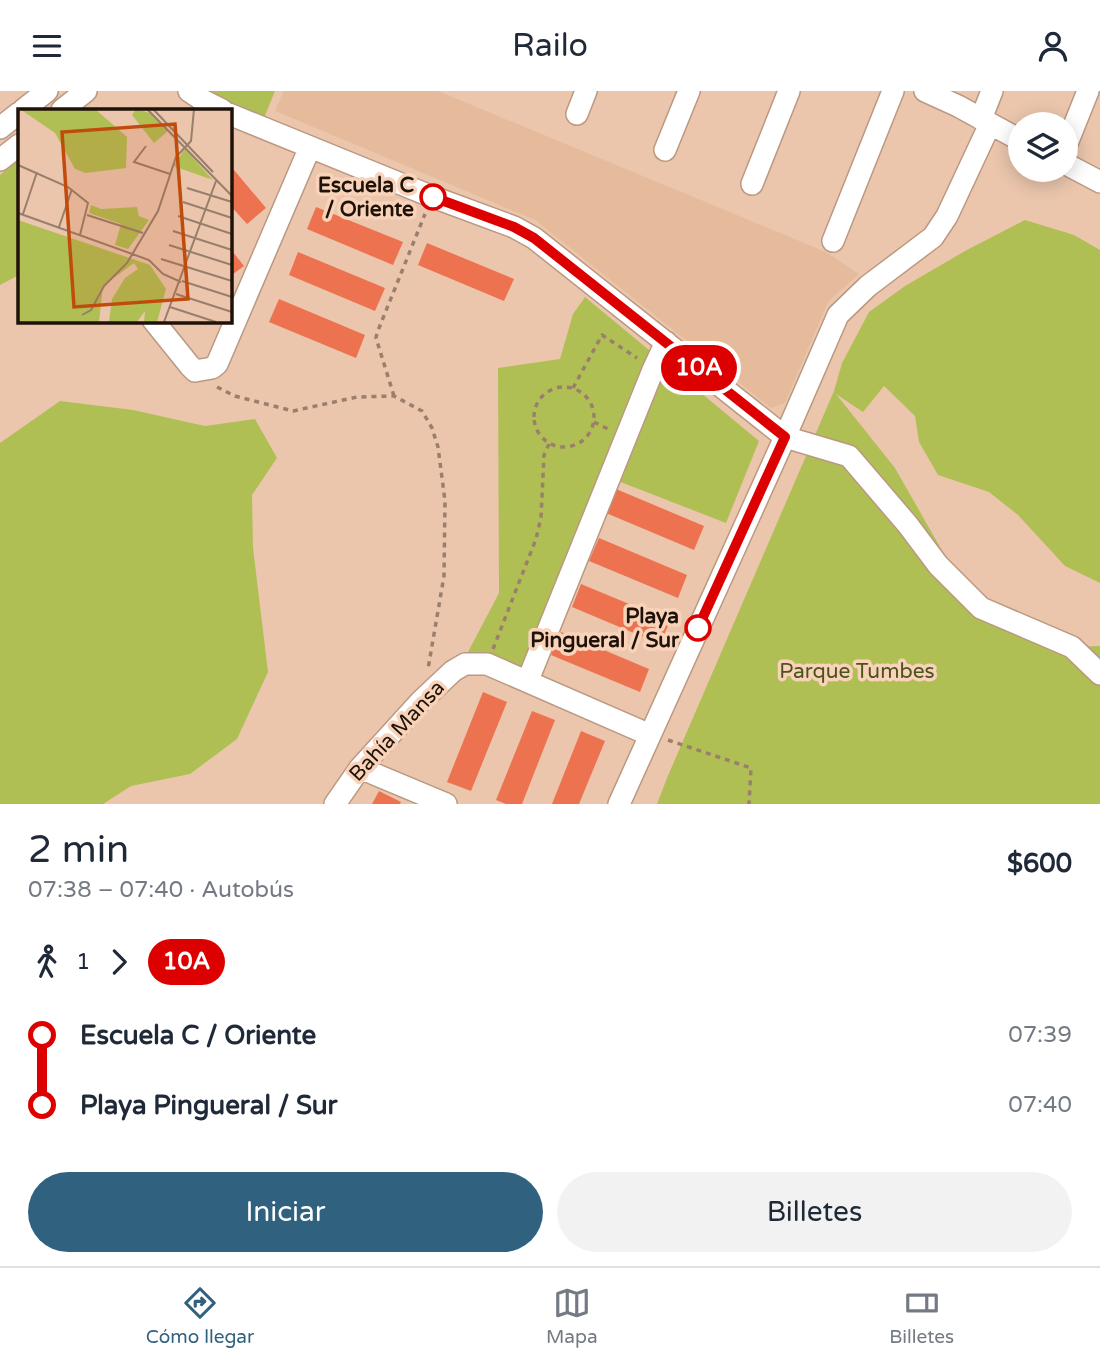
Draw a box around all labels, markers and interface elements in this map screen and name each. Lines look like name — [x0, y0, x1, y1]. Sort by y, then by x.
icon: menu — [28, 27, 66, 65]
text: Railo — [512, 27, 588, 65]
icon: person — [1034, 27, 1072, 65]
inset map — [18, 109, 231, 322]
map controls — [1008, 112, 1078, 182]
button: layers — [1008, 112, 1078, 182]
place label: Escuela C / Oriente — [318, 173, 414, 222]
marker: Escuela C / Oriente — [420, 184, 446, 210]
line badge: 10A — [659, 345, 739, 391]
text: 10A — [675, 353, 723, 382]
place label: Playa Pingueral / Sur — [530, 604, 680, 653]
marker: Playa Pingueral / Sur — [685, 615, 711, 641]
park label: Parque Tumbes — [779, 659, 935, 684]
street label: Bahía Mansa — [344, 676, 450, 786]
text: 2 min — [28, 827, 129, 873]
text: $600 — [1007, 848, 1072, 879]
text: 07:38 – 07:40 · Autobús — [28, 876, 294, 904]
icon: walk — [28, 943, 66, 981]
icon: forward — [100, 943, 138, 981]
text: 10A — [162, 947, 211, 976]
text: 1 — [76, 948, 90, 976]
text: Escuela C / Oriente — [80, 1020, 316, 1051]
text: 07:39 — [1008, 1021, 1072, 1049]
text: Playa Pingueral / Sur — [80, 1090, 338, 1121]
text: 07:40 — [1008, 1091, 1072, 1119]
button: Iniciar — [28, 1172, 543, 1252]
button: Billetes — [557, 1172, 1072, 1252]
tab: Cómo llegar — [146, 1284, 254, 1348]
tab: Mapa — [546, 1284, 598, 1348]
tab: Billetes — [889, 1284, 954, 1348]

